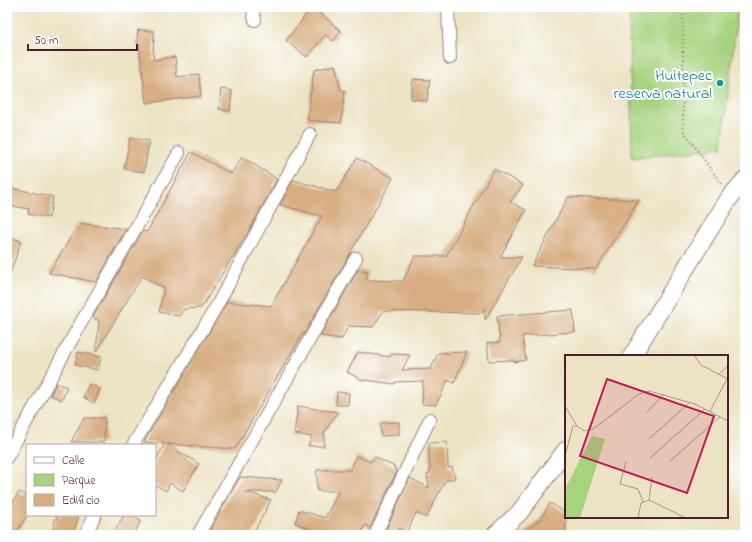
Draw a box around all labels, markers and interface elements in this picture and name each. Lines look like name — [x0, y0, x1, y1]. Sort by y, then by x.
scale bar — [28, 26, 137, 52]
text: 50 m — [34, 32, 58, 50]
place label: Huitepec reserva natural — [613, 64, 713, 106]
marker: Huitepec reserva natural — [715, 78, 725, 88]
inset map — [565, 355, 728, 518]
legend — [26, 444, 156, 516]
text: Calle — [62, 452, 85, 470]
text: Parque — [62, 472, 96, 490]
text: Edificio — [62, 492, 100, 510]

